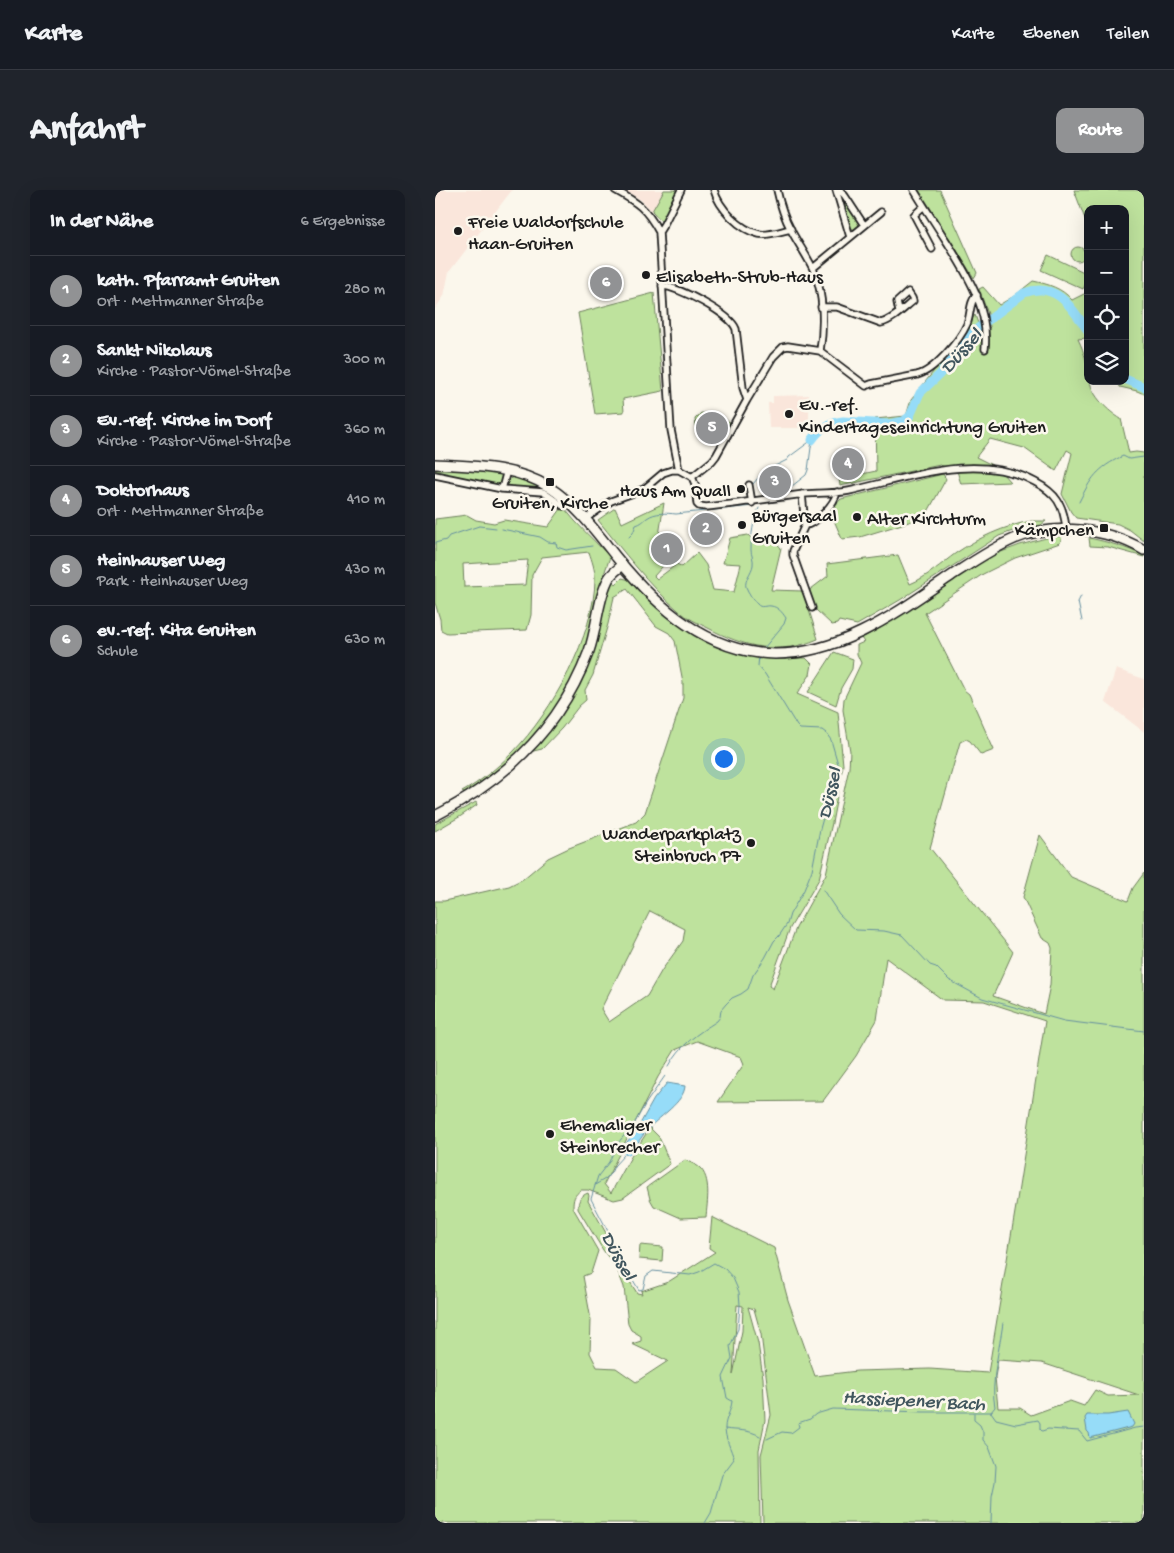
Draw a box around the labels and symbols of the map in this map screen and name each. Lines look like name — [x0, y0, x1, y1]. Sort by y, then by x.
place label: Freie Waldorfschule Haan-Gruiten — [467, 212, 624, 257]
marker: Freie Waldorfschule Haan-Gruiten — [452, 225, 464, 237]
pin: 6 — [590, 264, 622, 302]
place label: Elisabeth-Strub-Haus — [656, 267, 824, 290]
marker: Elisabeth-Strub-Haus — [640, 269, 652, 281]
water label: Düssel — [937, 324, 989, 379]
place label: Ev.-ref. Kindertageseinrichtung Gruiten — [799, 395, 1046, 440]
marker: Ev.-ref. Kindertageseinrichtung Gruiten — [783, 408, 795, 420]
pin: 5 — [696, 409, 728, 447]
pin: 4 — [832, 445, 864, 483]
pin: 3 — [759, 463, 791, 501]
marker: Gruiten, Kirche — [544, 476, 556, 488]
place label: Haus Am Quall — [619, 481, 731, 504]
marker: Haus Am Quall — [735, 483, 747, 495]
place label: Gruiten, Kirche — [492, 493, 608, 516]
place label: Bürgersaal Gruiten — [751, 506, 837, 551]
place label: Alter Kirchturm — [867, 509, 987, 532]
pin: 2 — [690, 510, 722, 548]
marker: Alter Kirchturm — [851, 511, 863, 523]
marker: Bürgersaal Gruiten — [736, 519, 748, 531]
place label: Kämpchen — [1015, 520, 1094, 543]
marker: Kämpchen — [1098, 522, 1110, 534]
pin: 1 — [651, 530, 683, 568]
your location — [711, 746, 737, 772]
water label: Düssel — [814, 764, 849, 822]
place label: Wanderparkplatz Steinbruch P7 — [602, 824, 742, 869]
marker: Wanderparkplatz Steinbruch P7 — [745, 837, 757, 849]
place label: Ehemaliger Steinbrecher — [560, 1115, 662, 1160]
marker: Ehemaliger Steinbrecher — [544, 1128, 556, 1140]
water label: Düssel — [594, 1228, 640, 1286]
water label: Hassiepener Bach — [842, 1387, 986, 1418]

